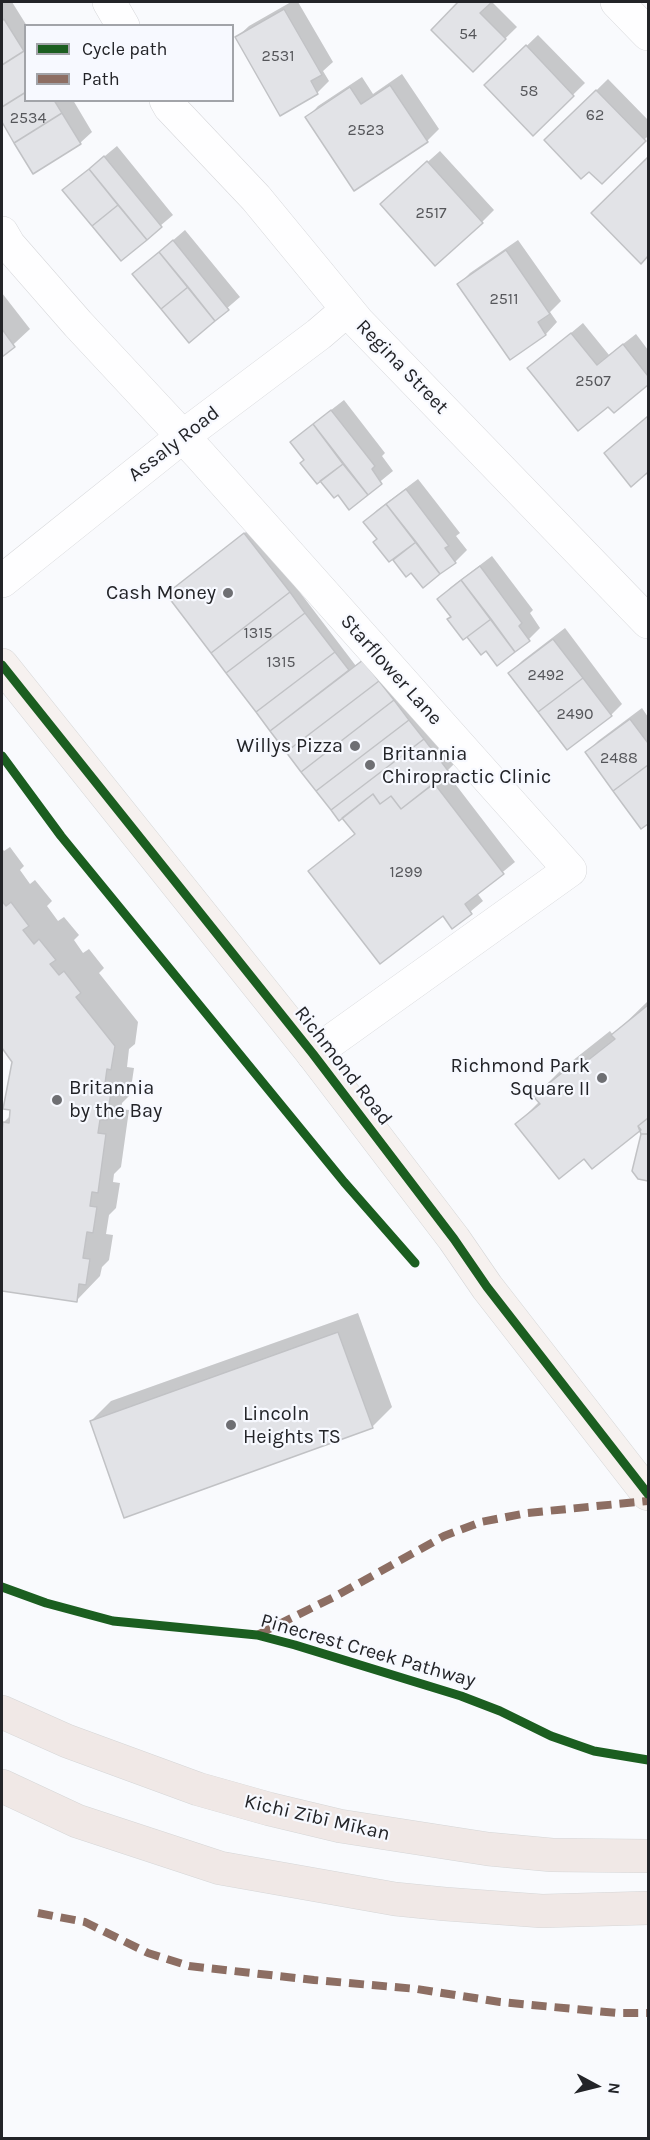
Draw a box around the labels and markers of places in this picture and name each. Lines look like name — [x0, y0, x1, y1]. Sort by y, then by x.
place label: Cash Money — [106, 581, 216, 605]
marker: Cash Money — [221, 586, 235, 600]
place label: Willys Pizza — [236, 734, 343, 758]
marker: Willys Pizza — [348, 739, 362, 753]
place label: Britannia Chiropractic Clinic — [382, 742, 551, 789]
marker: Britannia Chiropractic Clinic — [363, 758, 377, 772]
place label: Richmond Park Square II — [451, 1054, 590, 1101]
marker: Richmond Park Square II — [595, 1071, 609, 1085]
place label: Britannia by the Bay — [69, 1076, 162, 1123]
marker: Britannia by the Bay — [50, 1093, 64, 1107]
place label: Lincoln Heights TS — [243, 1402, 341, 1449]
marker: Lincoln Heights TS — [224, 1418, 238, 1432]

